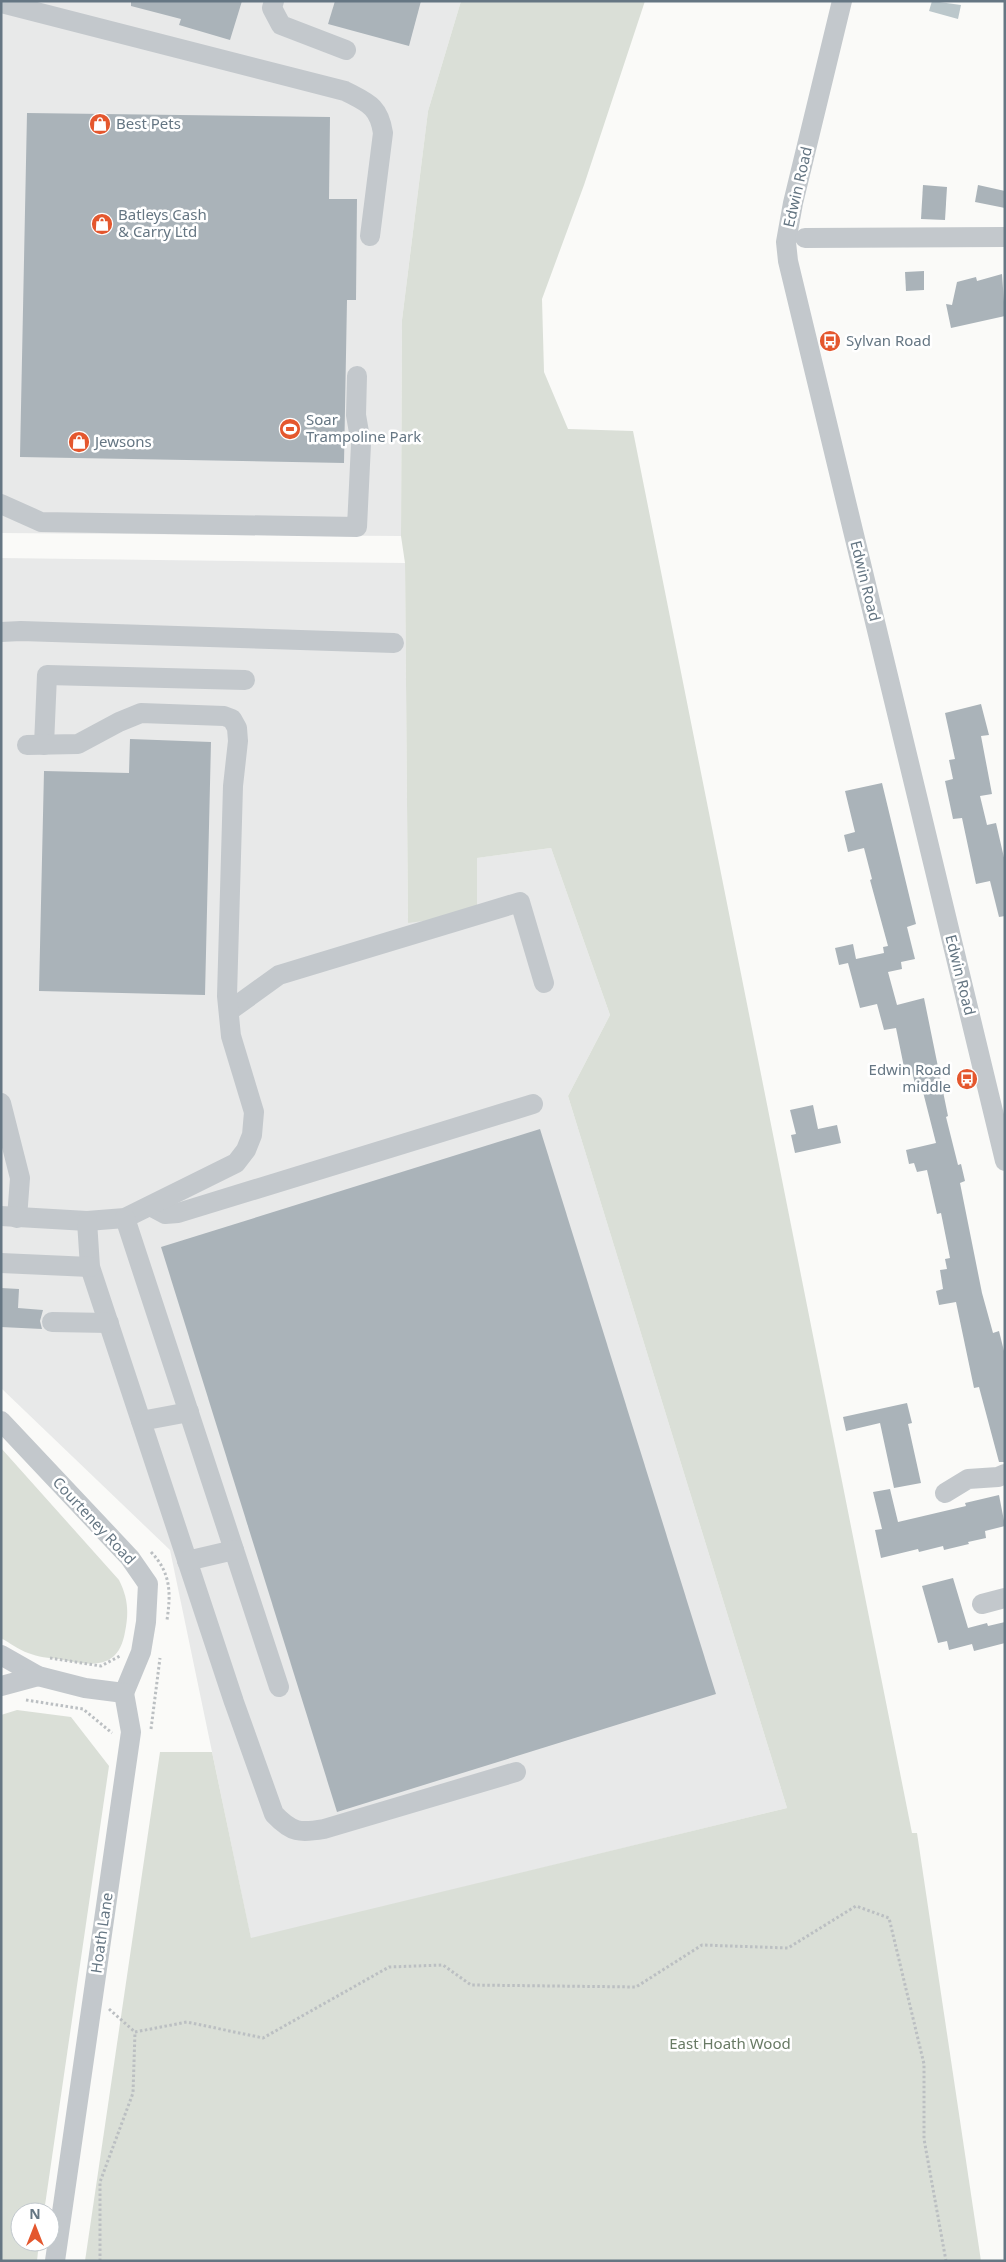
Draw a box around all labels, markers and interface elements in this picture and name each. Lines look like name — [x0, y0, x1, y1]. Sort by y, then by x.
shop icon: Best Pets — [88, 112, 112, 136]
place label: Best Pets — [116, 113, 181, 133]
street label: Edwin Road — [778, 144, 816, 229]
place label: Batleys Cash & Carry Ltd — [118, 204, 207, 241]
shop icon: Batleys Cash & Carry Ltd — [90, 212, 114, 236]
bus stop icon: Sylvan Road — [818, 329, 842, 353]
place label: Sylvan Road — [846, 330, 931, 350]
place label: Soar Trampoline Park — [306, 409, 421, 446]
sports icon: Soar Trampoline Park — [278, 417, 302, 441]
shop icon: Jewsons — [67, 430, 91, 454]
place label: Jewsons — [93, 431, 152, 451]
street label: Edwin Road — [846, 538, 886, 623]
street label: Edwin Road — [941, 932, 981, 1017]
place label: Edwin Road middle — [869, 1059, 951, 1096]
bus stop icon: Edwin Road middle — [955, 1067, 979, 1091]
street label: Courteney Road — [49, 1472, 141, 1568]
street label: Hoath Lane — [85, 1891, 117, 1974]
park label: East Hoath Wood — [669, 2033, 791, 2053]
north arrow — [10, 2202, 60, 2252]
text: N — [29, 2204, 41, 2223]

